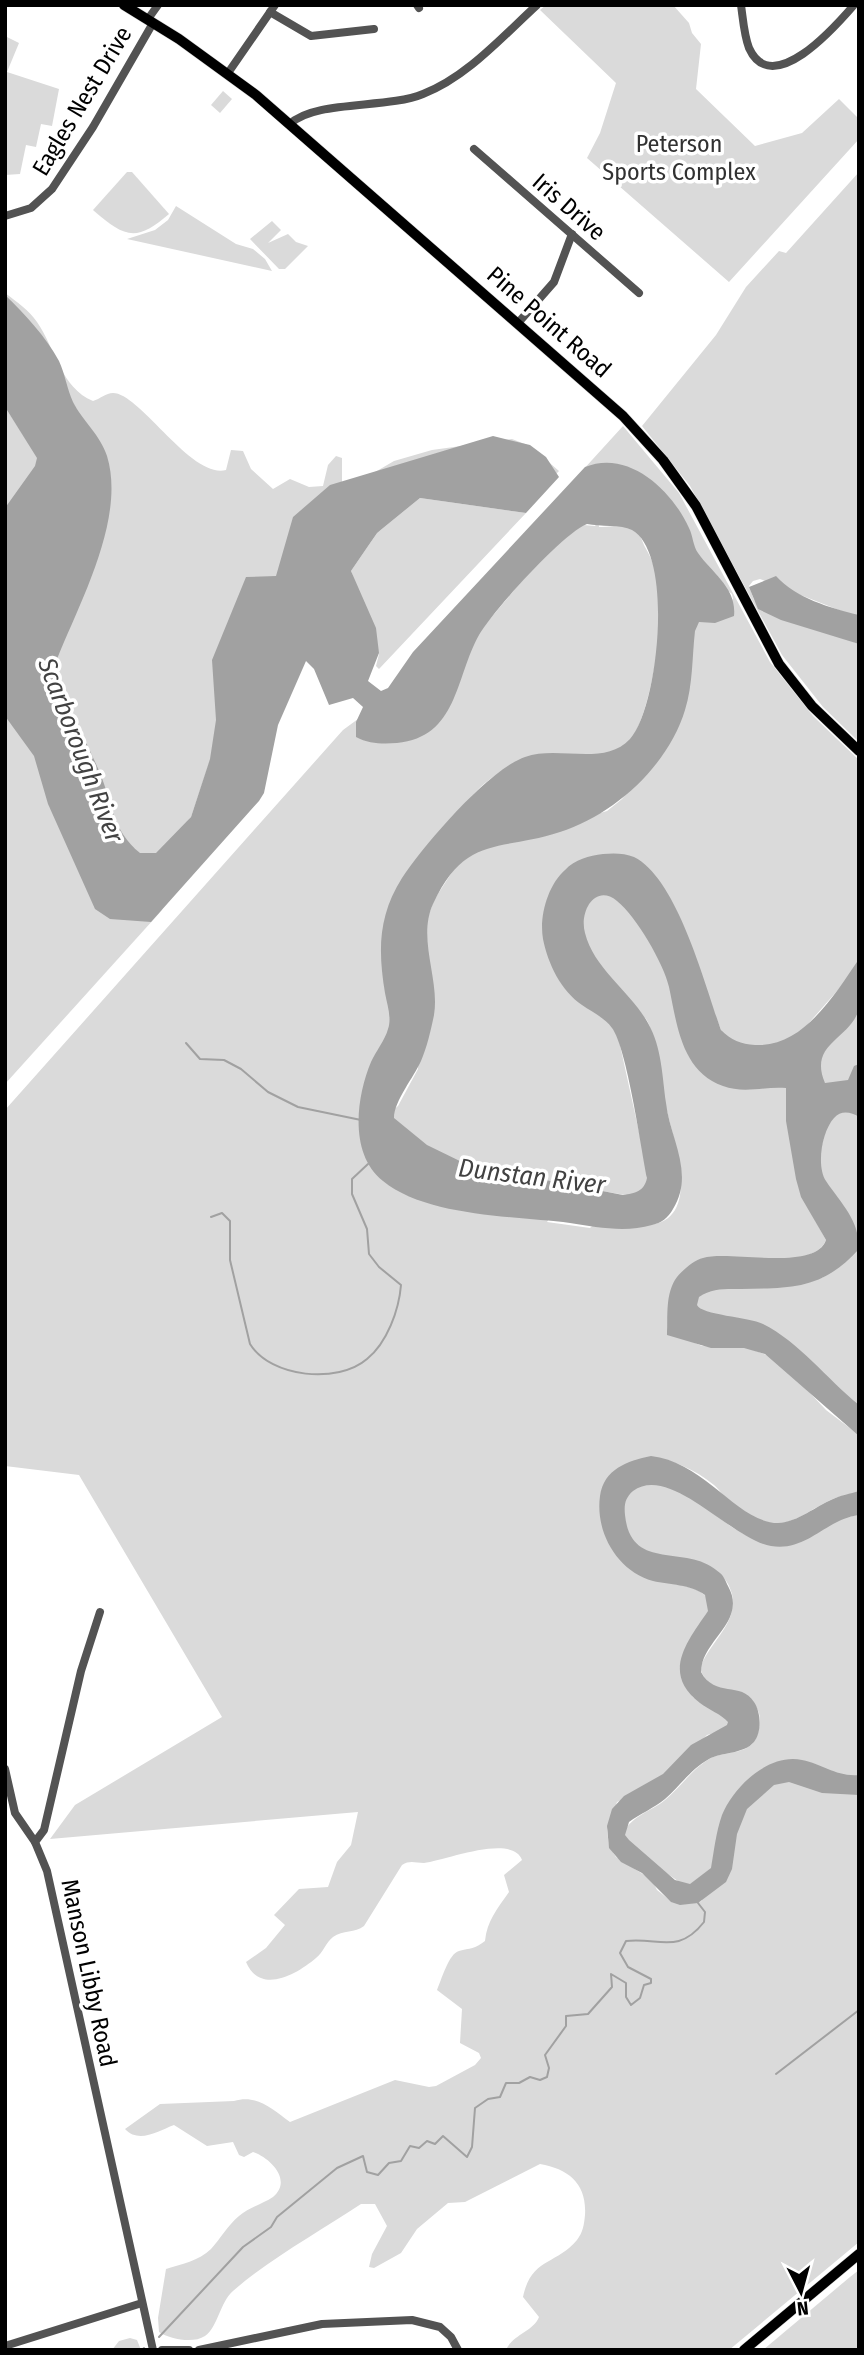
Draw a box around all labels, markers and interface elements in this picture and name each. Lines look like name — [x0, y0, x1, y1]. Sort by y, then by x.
street label: Eagles Nest Drive — [27, 21, 137, 181]
park label: Peterson Sports Complex — [602, 130, 756, 186]
street label: Iris Drive — [527, 168, 611, 246]
street label: Pine Point Road — [481, 261, 617, 383]
water label: Scarborough River — [31, 653, 130, 848]
water label: Dunstan River — [457, 1152, 608, 1201]
street label: Manson Libby Road — [55, 1877, 123, 2069]
north arrow — [766, 2257, 836, 2327]
text: N — [796, 2296, 810, 2320]

